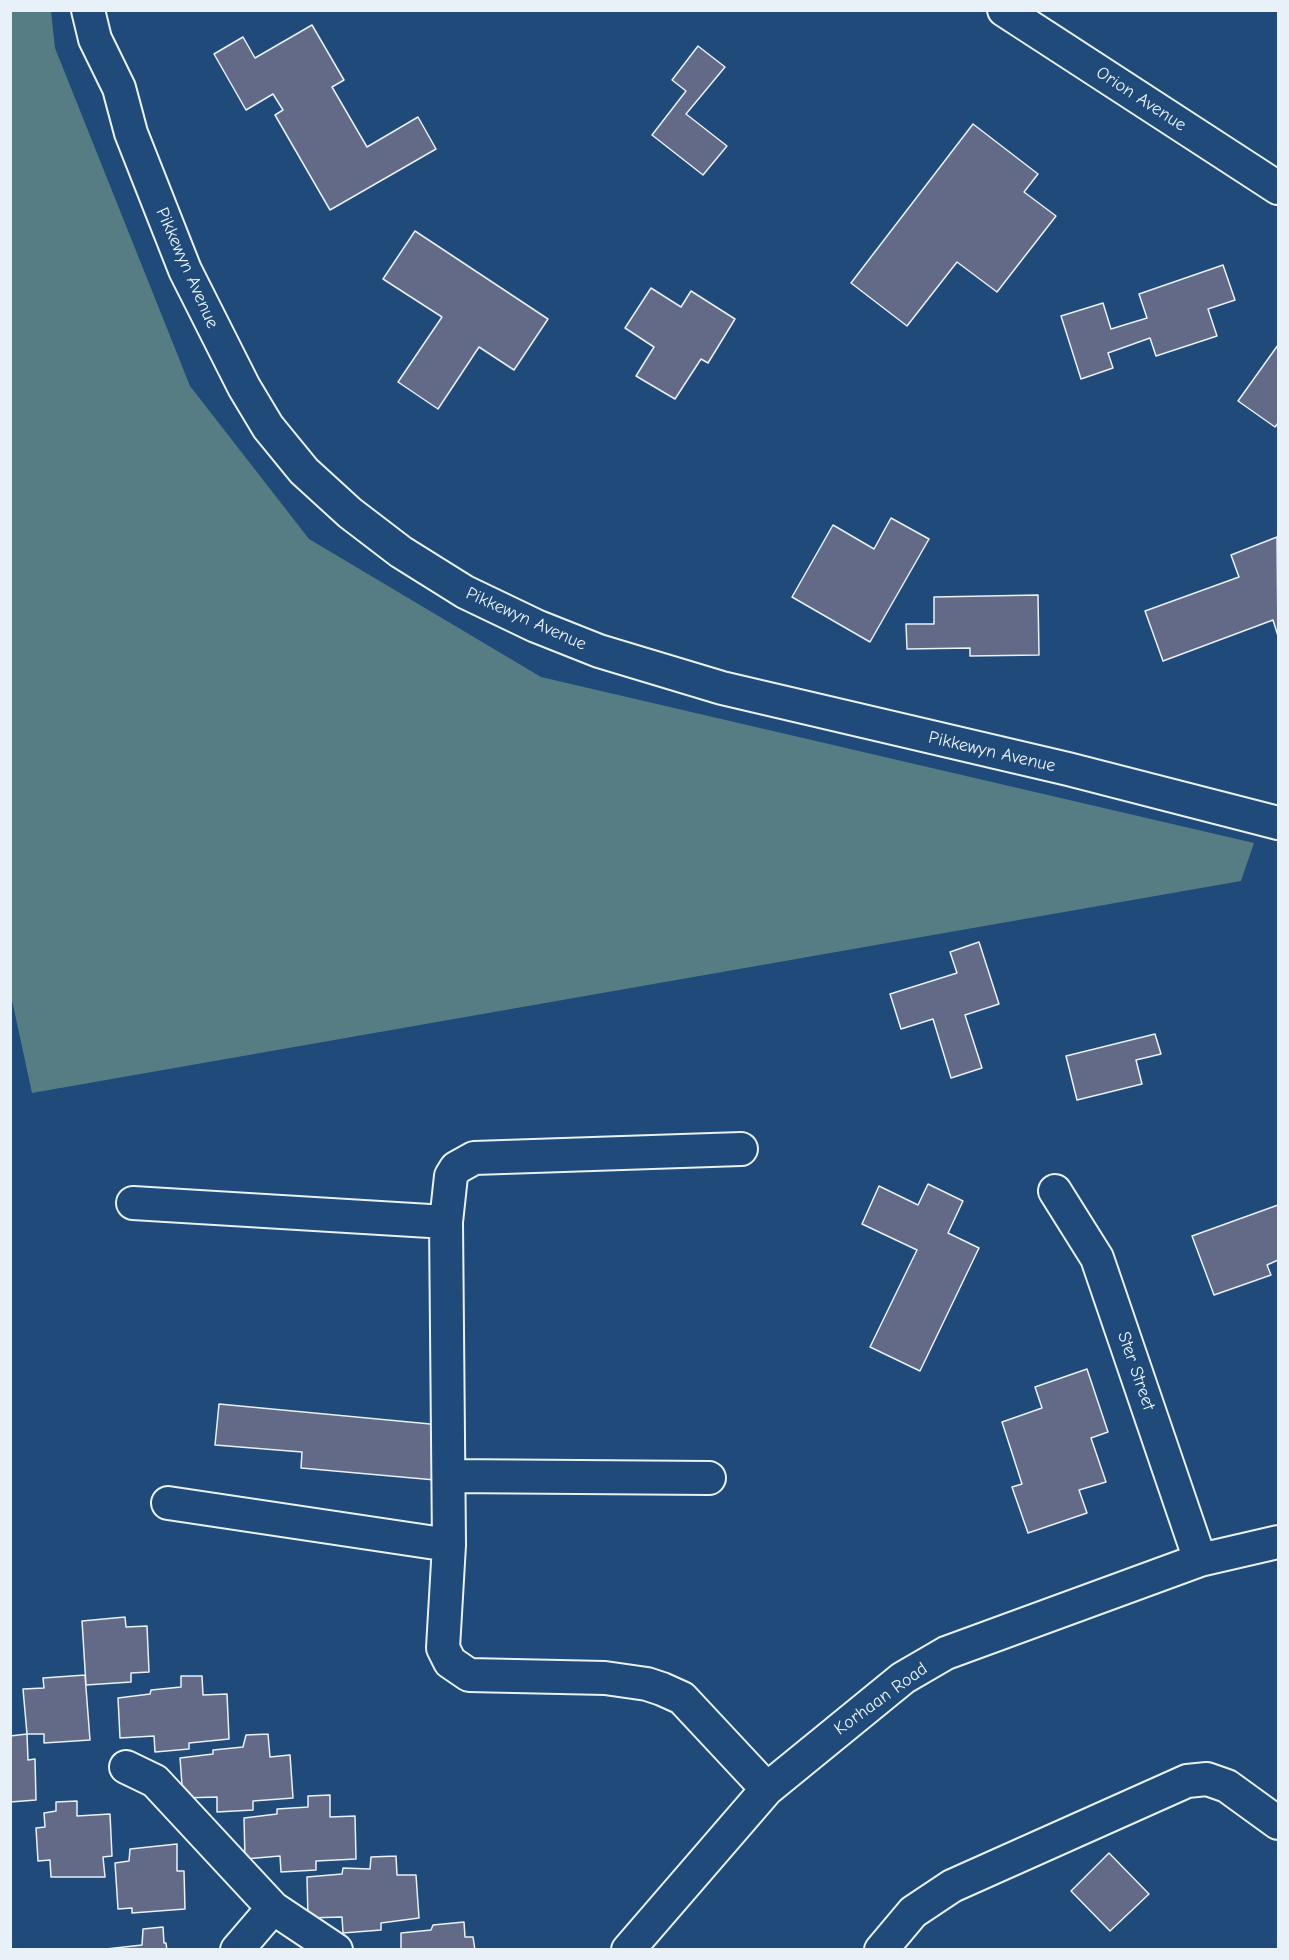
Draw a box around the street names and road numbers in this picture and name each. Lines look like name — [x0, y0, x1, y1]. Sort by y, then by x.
street label: Orion Avenue — [1092, 62, 1190, 136]
street label: Pikkewyn Avenue — [151, 204, 223, 332]
street label: Pikkewyn Avenue — [462, 583, 590, 655]
street label: Pikkewyn Avenue — [926, 727, 1058, 777]
street label: Ster Street — [1112, 1329, 1160, 1413]
street label: Korhaan Road — [830, 1658, 932, 1740]

